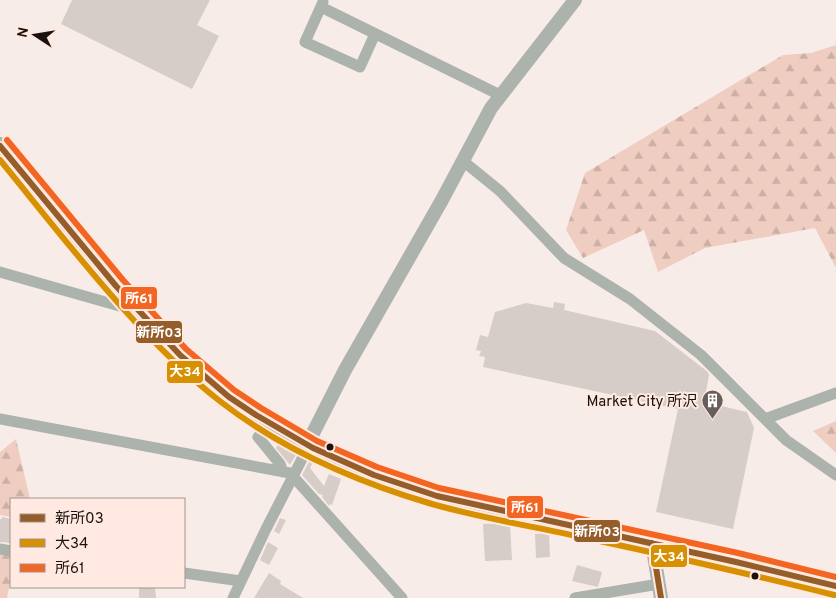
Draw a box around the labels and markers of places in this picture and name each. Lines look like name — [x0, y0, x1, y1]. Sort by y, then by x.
building icon: Market City 所沢 — [701, 389, 725, 420]
place label: Market City 所沢 — [587, 393, 697, 412]
unlabelled marker — [325, 442, 335, 452]
unlabelled marker — [750, 571, 760, 581]

